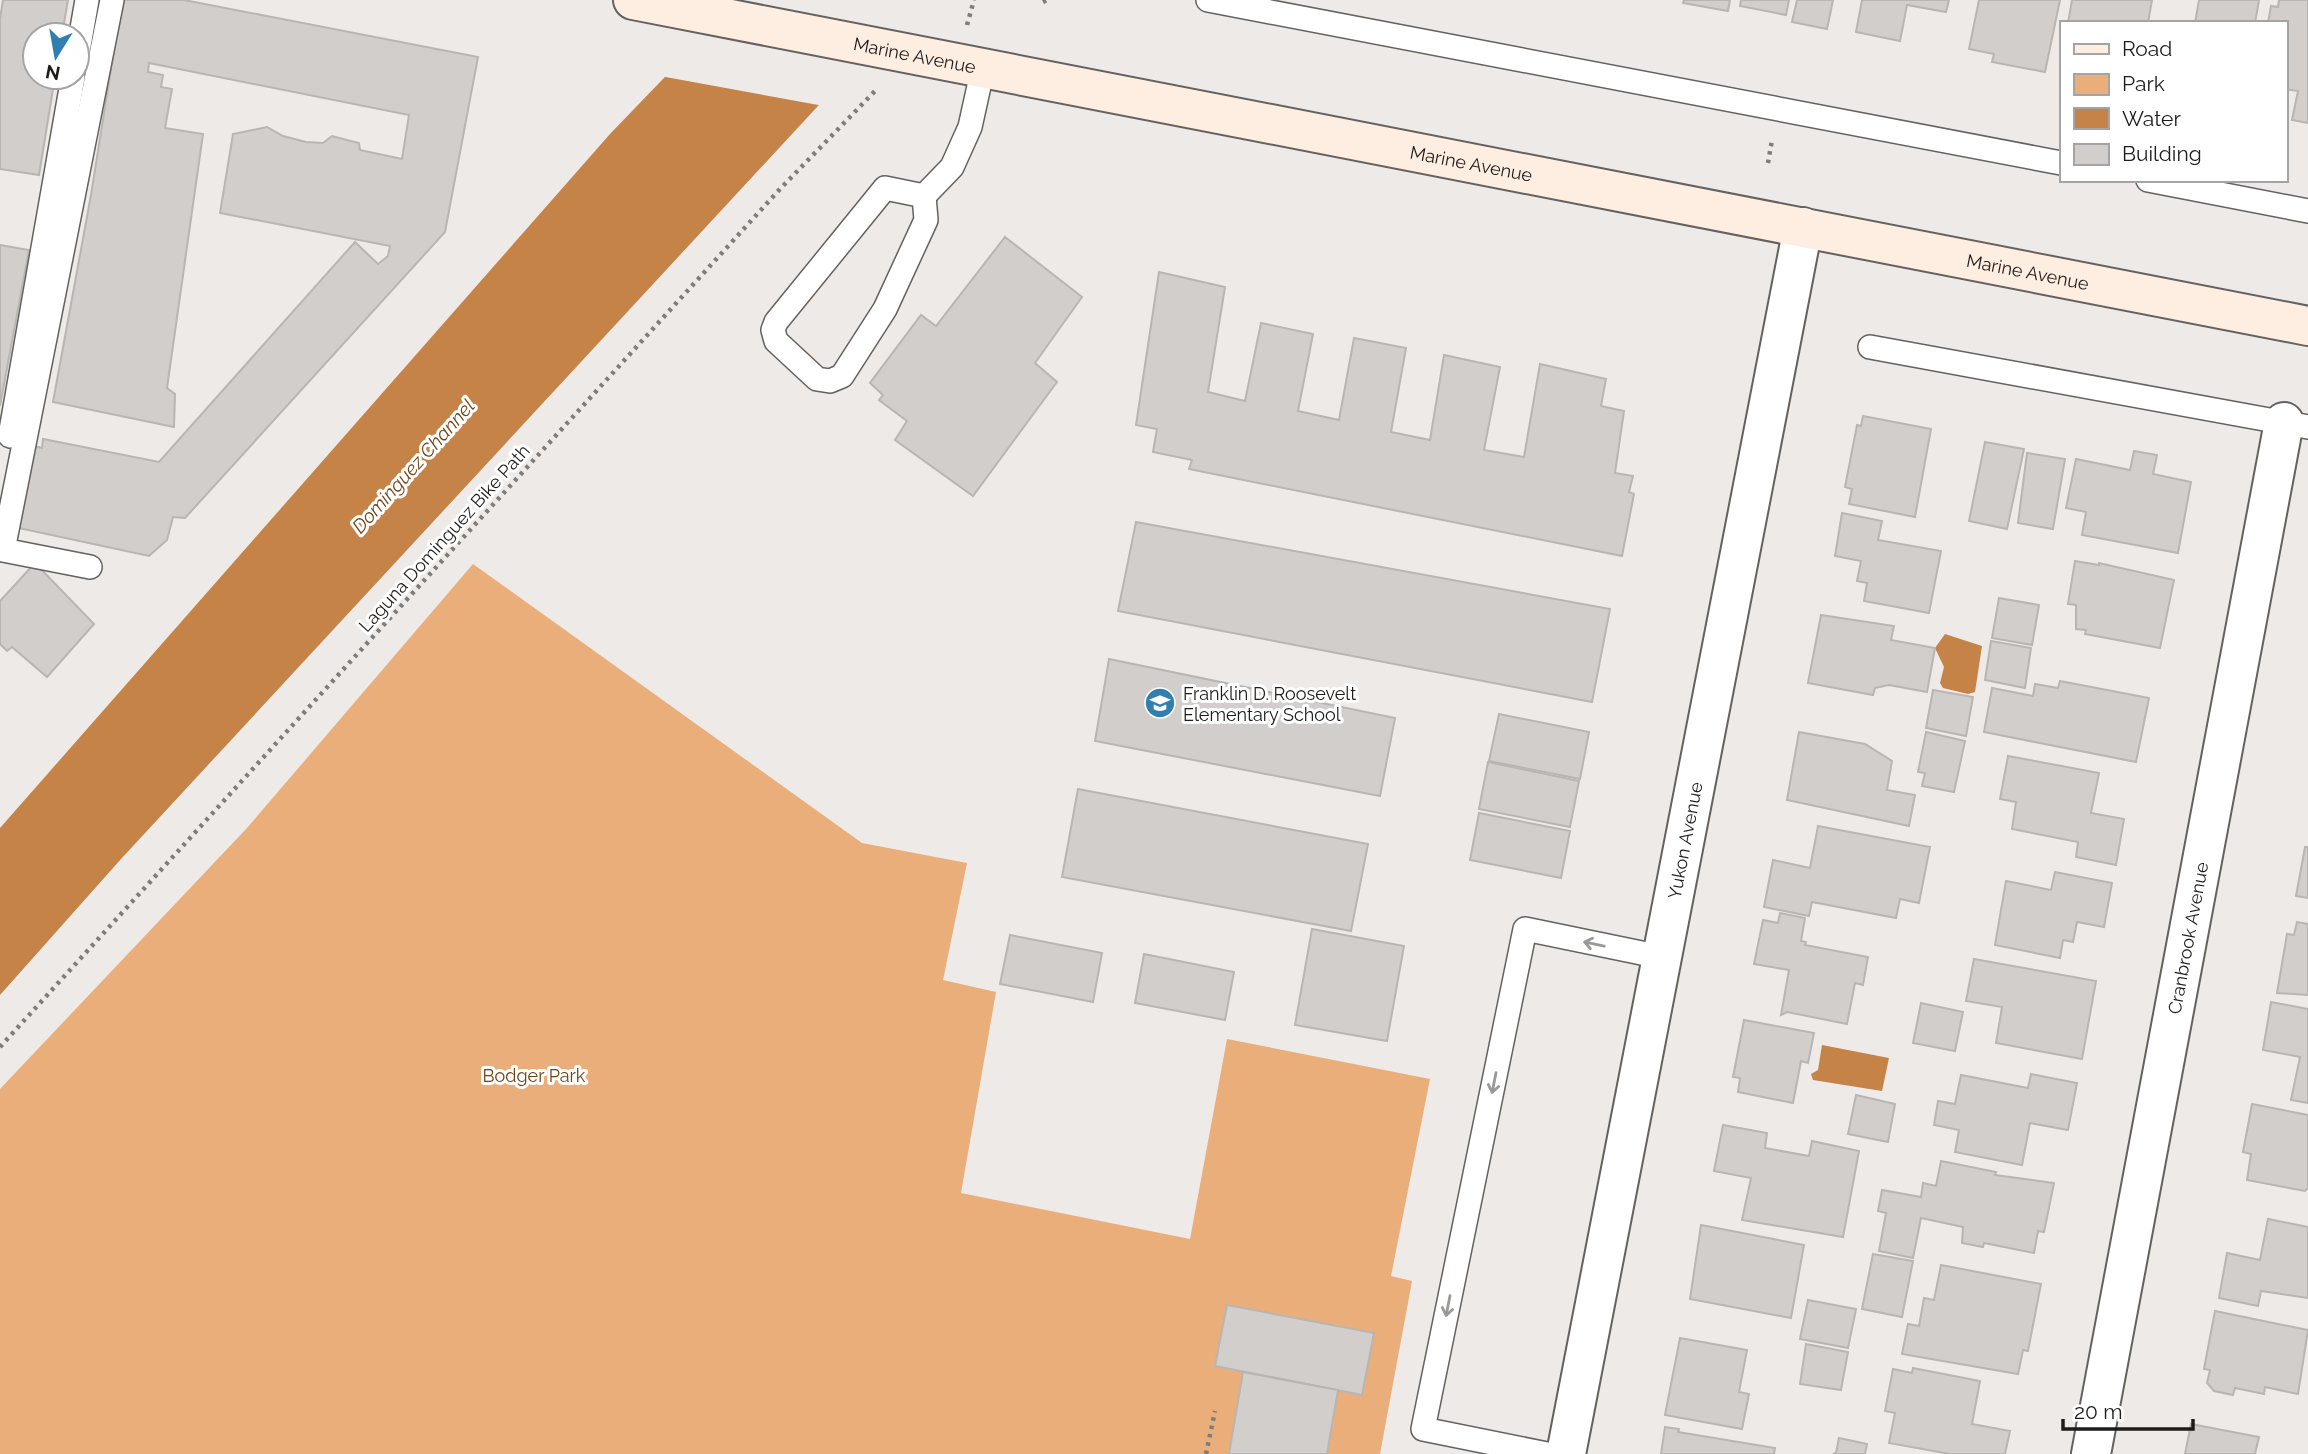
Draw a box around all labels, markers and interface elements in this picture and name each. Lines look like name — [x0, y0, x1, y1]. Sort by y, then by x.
north arrow — [21, 21, 91, 91]
legend — [2060, 21, 2287, 182]
street label: Marine Avenue — [852, 33, 978, 77]
text: Road — [2122, 36, 2172, 61]
text: N — [44, 61, 62, 85]
text: Park — [2122, 71, 2165, 96]
text: Water — [2122, 106, 2181, 131]
street label: Marine Avenue — [1408, 141, 1535, 185]
text: Building — [2122, 141, 2202, 166]
street label: Marine Avenue — [1965, 249, 2091, 294]
water label: Dominguez Channel — [347, 395, 479, 537]
street label: Laguna Dominguez Bike Path — [354, 440, 534, 636]
place label: Franklin D. Roosevelt Elementary School — [1183, 683, 1356, 725]
school or university icon: Franklin D. Roosevelt Elementary School — [1143, 686, 1177, 720]
street label: Yukon Avenue — [1663, 780, 1706, 901]
street label: Cranbrook Avenue — [2163, 860, 2212, 1016]
one-way arrow — [1583, 936, 1606, 950]
park label: Bodger Park — [483, 1065, 586, 1086]
one-way arrow — [1486, 1071, 1500, 1094]
one-way arrow — [1441, 1294, 1455, 1317]
scale bar — [2063, 1388, 2192, 1432]
text: 20 m — [2074, 1399, 2122, 1424]

